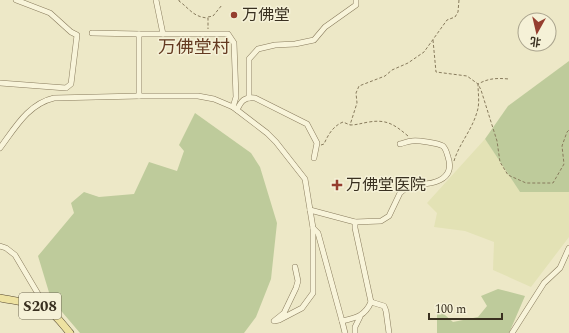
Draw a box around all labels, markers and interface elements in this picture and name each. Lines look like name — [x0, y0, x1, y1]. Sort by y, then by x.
place label: 万佛堂 — [242, 3, 290, 27]
marker: 万佛堂 — [229, 10, 239, 20]
north arrow — [517, 12, 557, 52]
text: 北 — [529, 32, 542, 51]
district label: 万佛堂村 — [158, 34, 230, 61]
place label: 万佛堂医院 — [346, 173, 426, 197]
marker: 万佛堂医院 — [331, 179, 343, 191]
road number: S208 — [19, 293, 61, 319]
scale bar — [429, 295, 502, 321]
text: 100 m — [435, 300, 466, 319]

